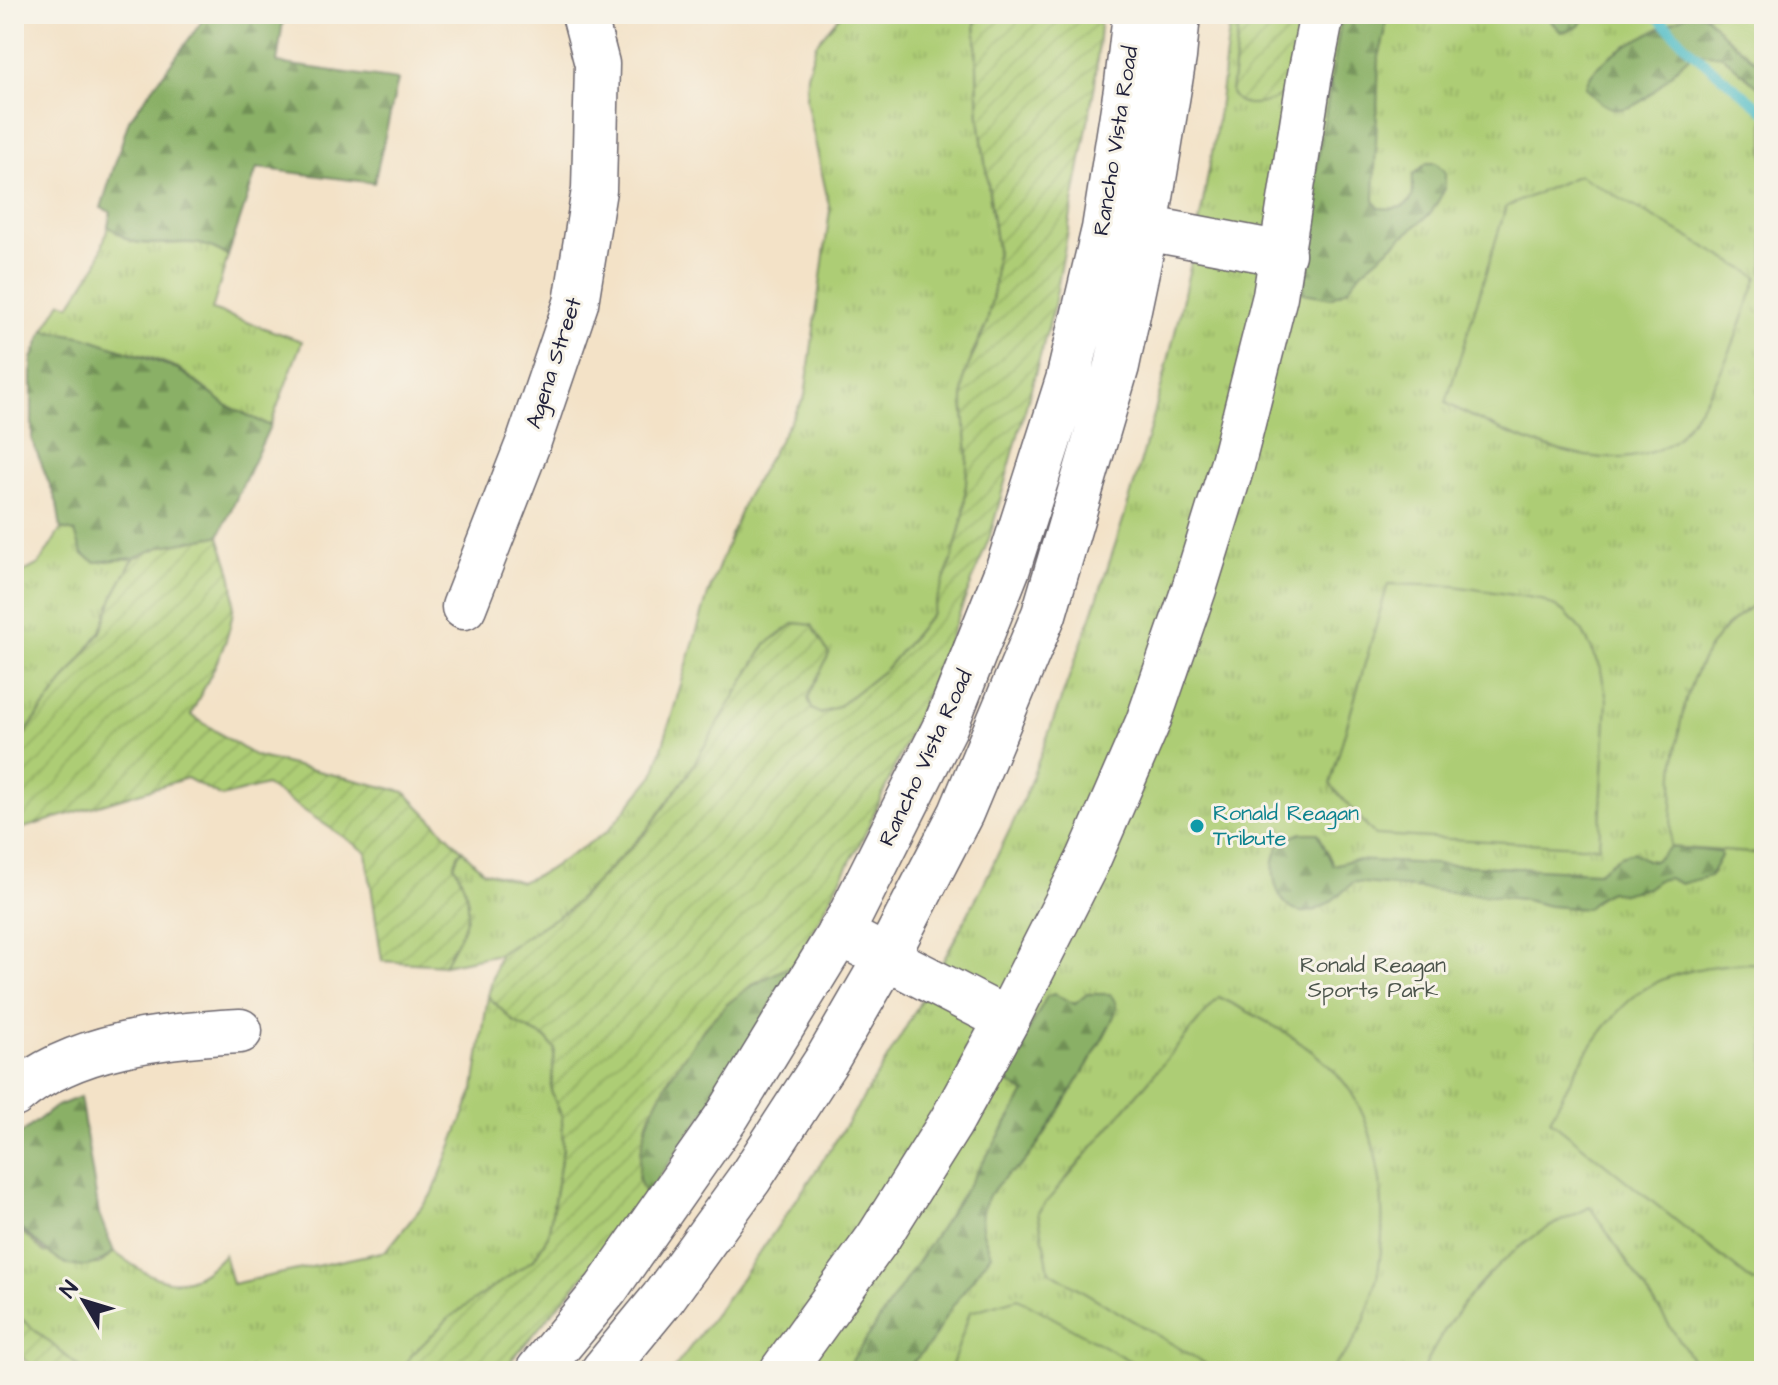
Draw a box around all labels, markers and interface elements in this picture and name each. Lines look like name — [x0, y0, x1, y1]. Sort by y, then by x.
street label: Rancho Vista Road — [1086, 44, 1146, 238]
street label: Agena Street — [518, 293, 591, 433]
street label: Rancho Vista Road — [871, 665, 981, 851]
place label: Ronald Reagan Tribute — [1213, 798, 1359, 854]
marker: Ronald Reagan Tribute — [1188, 817, 1206, 835]
park label: Ronald Reagan Sports Park — [1300, 950, 1446, 1006]
north arrow — [44, 1261, 124, 1341]
text: N — [53, 1274, 86, 1305]

